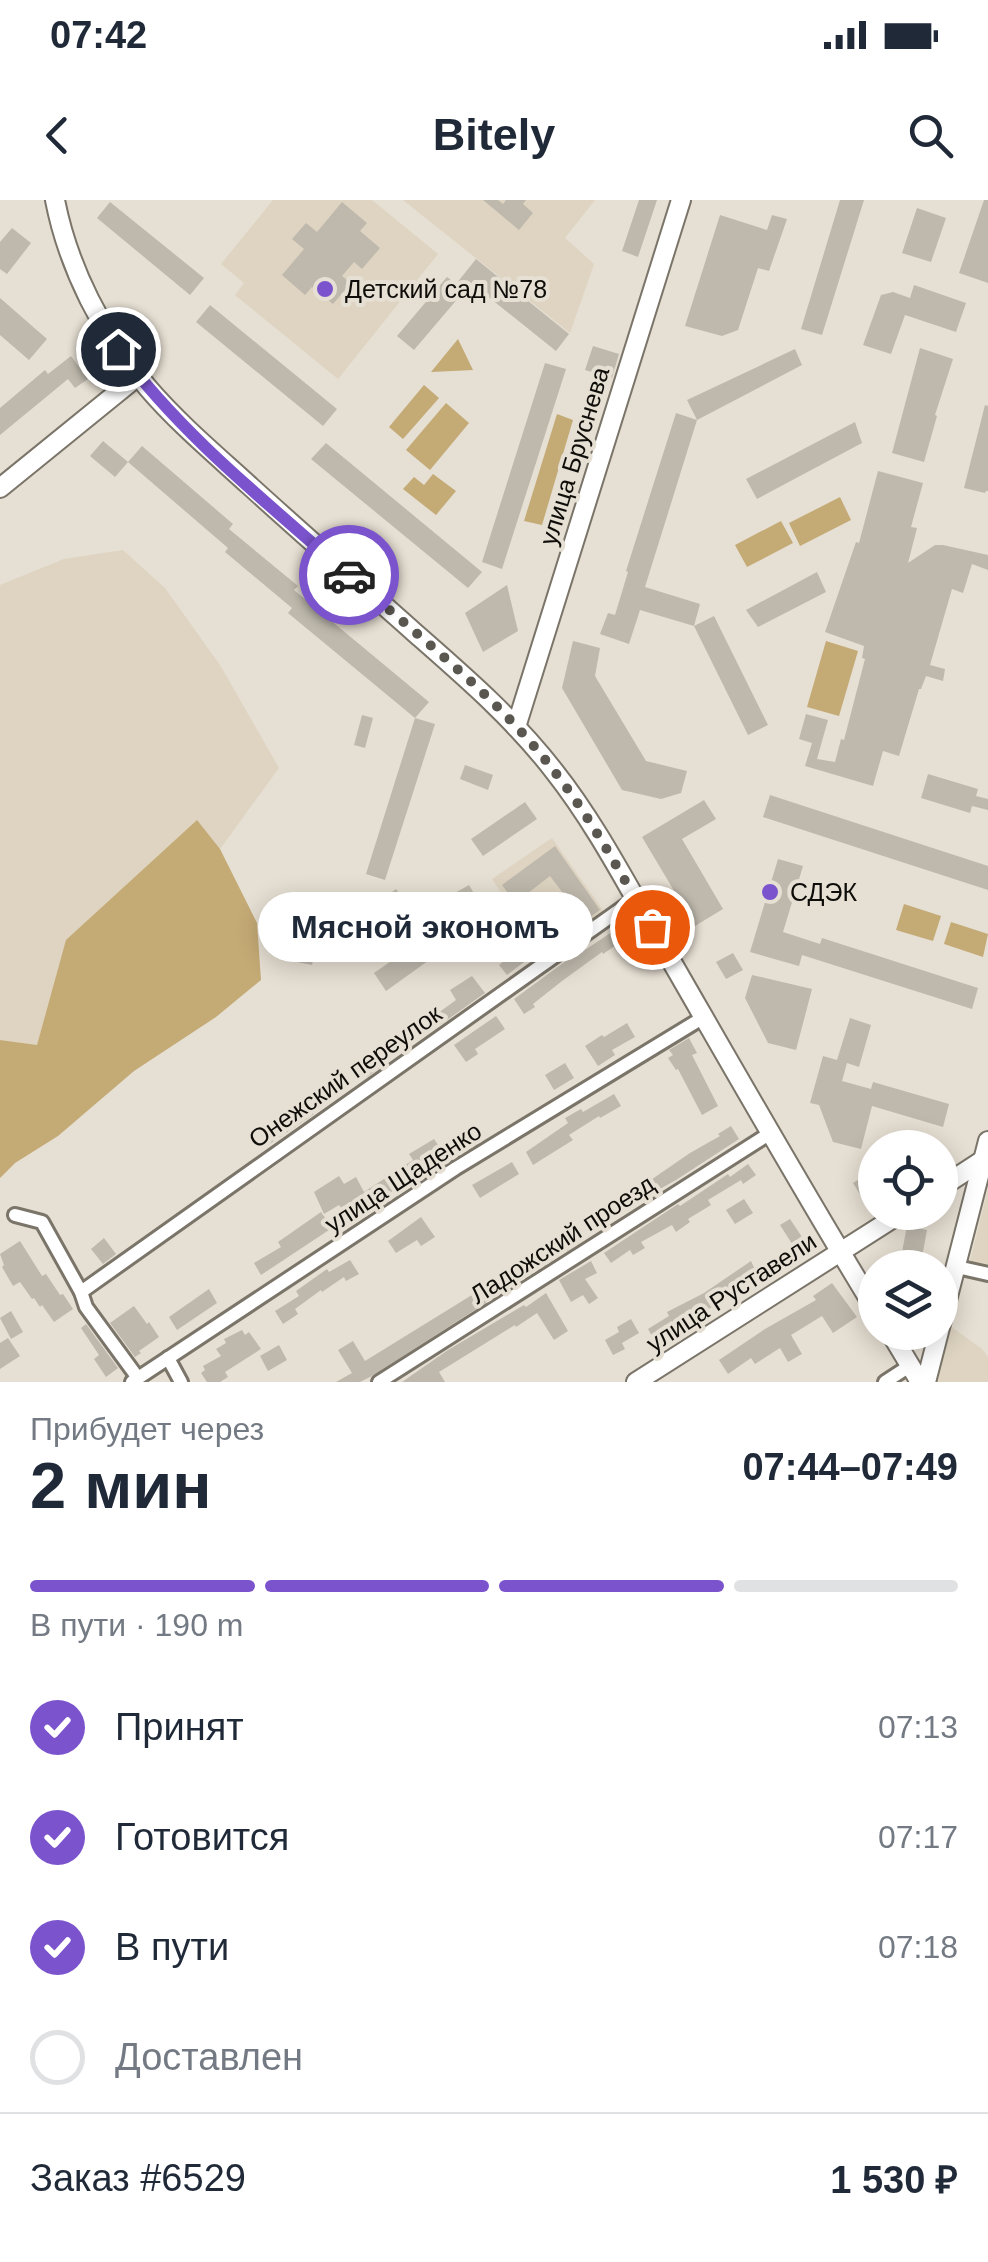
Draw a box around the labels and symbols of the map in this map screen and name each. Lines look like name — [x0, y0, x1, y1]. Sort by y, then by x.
place label: Детский сад №78 — [345, 275, 547, 303]
marker: Детский сад №78 — [314, 278, 336, 300]
pin — [76, 307, 161, 392]
street label: улица Бруснева — [534, 363, 614, 549]
courier — [299, 525, 399, 625]
place label: СДЭК — [790, 878, 857, 906]
marker: СДЭК — [759, 881, 781, 903]
pin — [610, 885, 695, 970]
callout: Мясной экономъ — [257, 892, 592, 962]
street label: Онежский переулок — [243, 998, 448, 1153]
street label: улица Щаденко — [320, 1116, 486, 1238]
street label: Ладожский проезд — [465, 1169, 660, 1309]
street label: улица Руставели — [641, 1227, 821, 1357]

